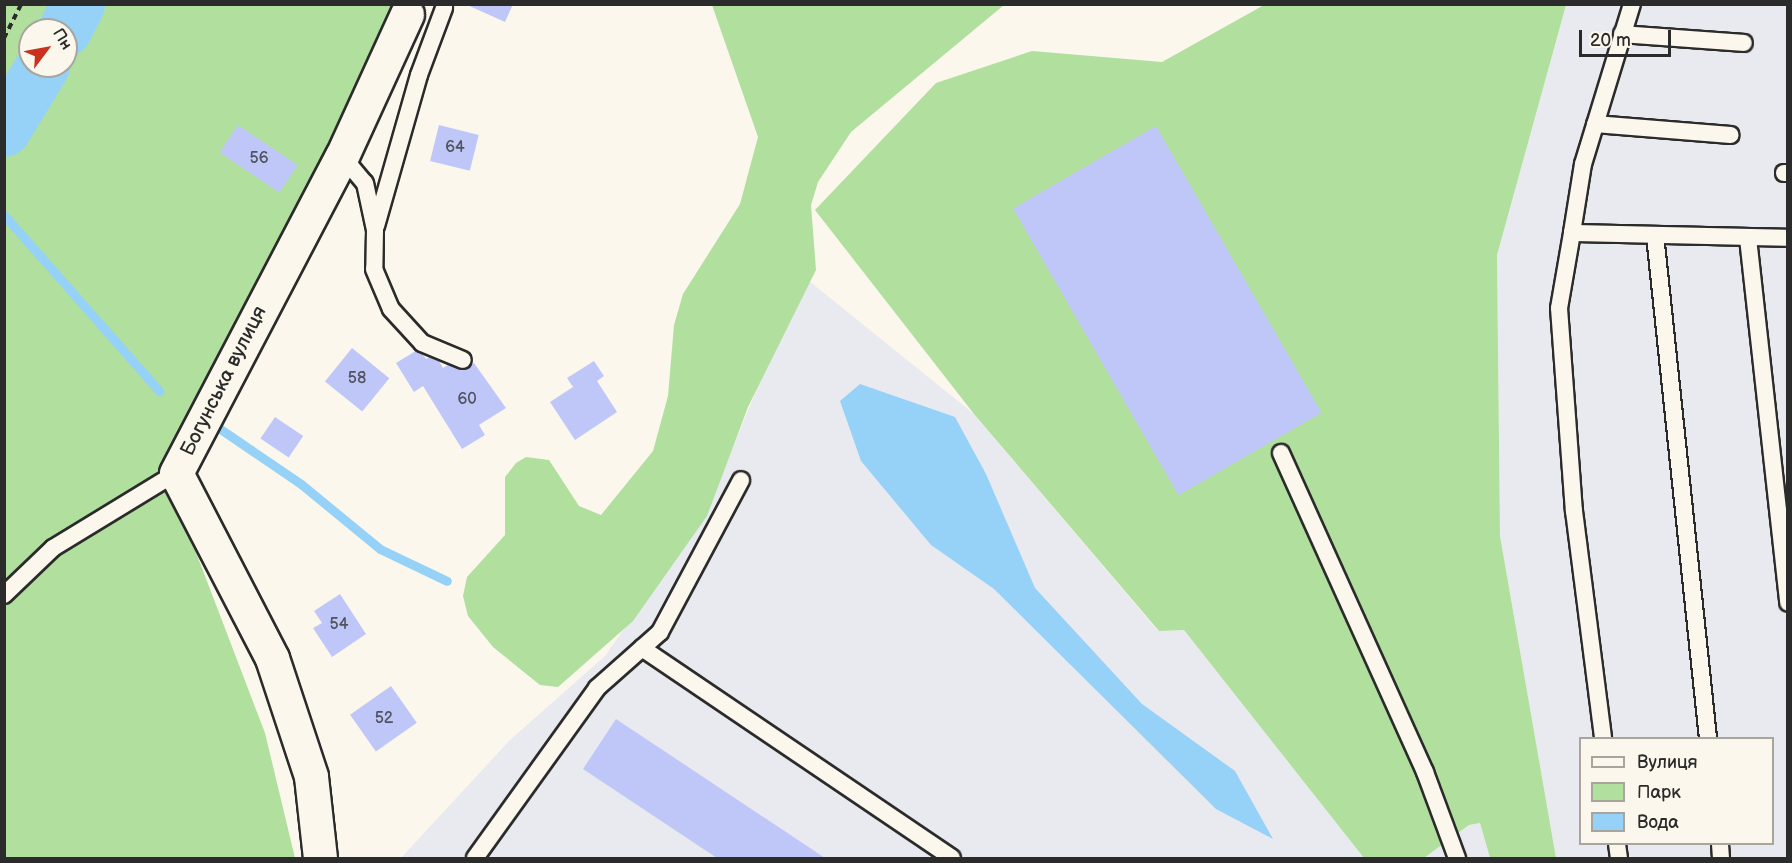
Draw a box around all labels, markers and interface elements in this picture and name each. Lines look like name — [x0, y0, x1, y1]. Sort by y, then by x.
north arrow — [18, 18, 78, 78]
scale bar — [1582, 18, 1674, 56]
text: Пн — [48, 25, 76, 53]
text: 20 m — [1590, 30, 1631, 51]
house number: 64 — [445, 138, 465, 158]
house number: 56 — [250, 149, 268, 169]
street label: Богунська вулиця — [176, 302, 272, 460]
house number: 58 — [348, 369, 366, 389]
house number: 60 — [457, 390, 477, 410]
house number: 54 — [330, 615, 348, 635]
house number: 52 — [375, 709, 393, 729]
legend — [1579, 737, 1774, 845]
text: Вулиця — [1637, 752, 1698, 773]
text: Парк — [1637, 782, 1681, 803]
text: Вода — [1637, 812, 1679, 833]

